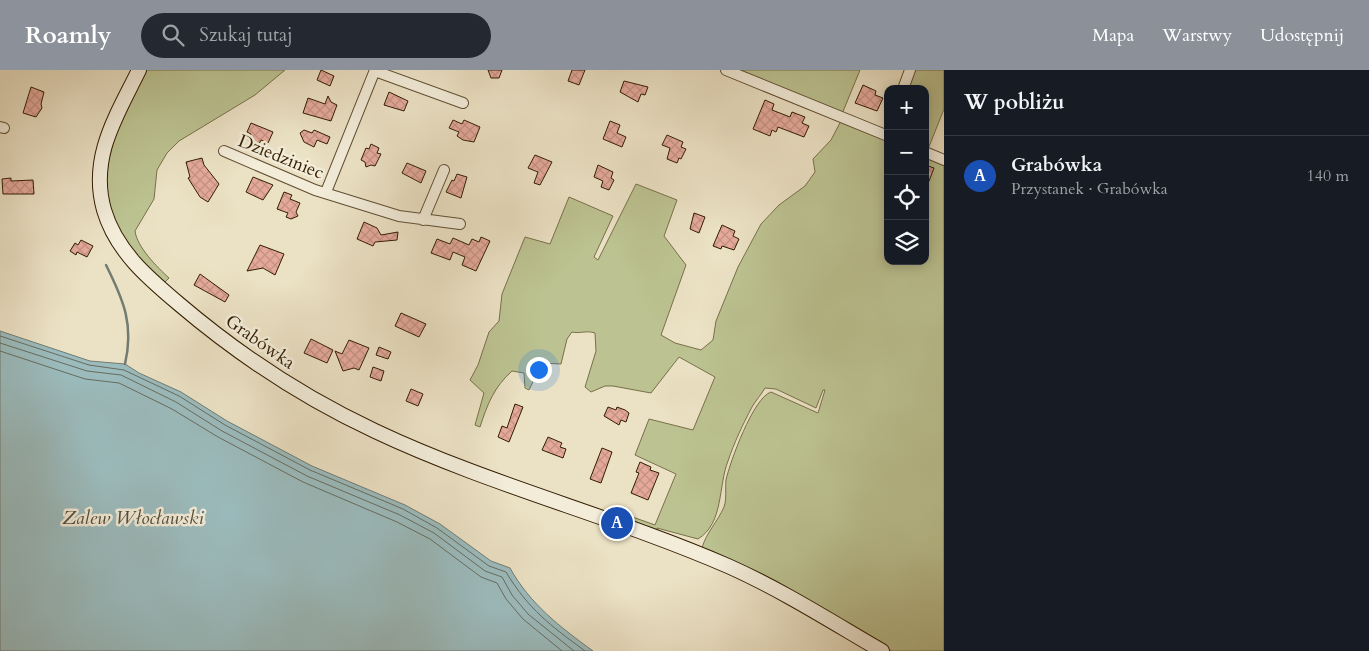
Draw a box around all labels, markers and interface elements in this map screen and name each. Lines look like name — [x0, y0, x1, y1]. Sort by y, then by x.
search box — [141, 13, 491, 58]
text: Roamly — [25, 19, 111, 52]
icon: search — [159, 21, 187, 49]
text: Szukaj tutaj — [199, 22, 293, 48]
text: Mapa — [1092, 23, 1134, 48]
text: Warstwy — [1162, 23, 1232, 48]
text: Udostępnij — [1260, 23, 1344, 48]
map controls — [884, 85, 929, 265]
button: + — [884, 85, 929, 130]
text: W pobliżu — [964, 88, 1065, 117]
street label: Dziedziniec — [234, 129, 328, 185]
button: − — [884, 130, 929, 175]
text: Grabówka — [1011, 152, 1102, 178]
text: A — [974, 165, 986, 187]
text: 140 m — [1307, 165, 1349, 187]
button: locate — [884, 175, 929, 220]
text: Przystanek · Grabówka — [1011, 178, 1168, 200]
button: layers — [884, 220, 929, 265]
street label: Grabówka — [220, 309, 300, 375]
your location — [526, 357, 552, 383]
pin: A — [601, 504, 633, 542]
water label: Zalew Włocławski — [62, 505, 204, 531]

